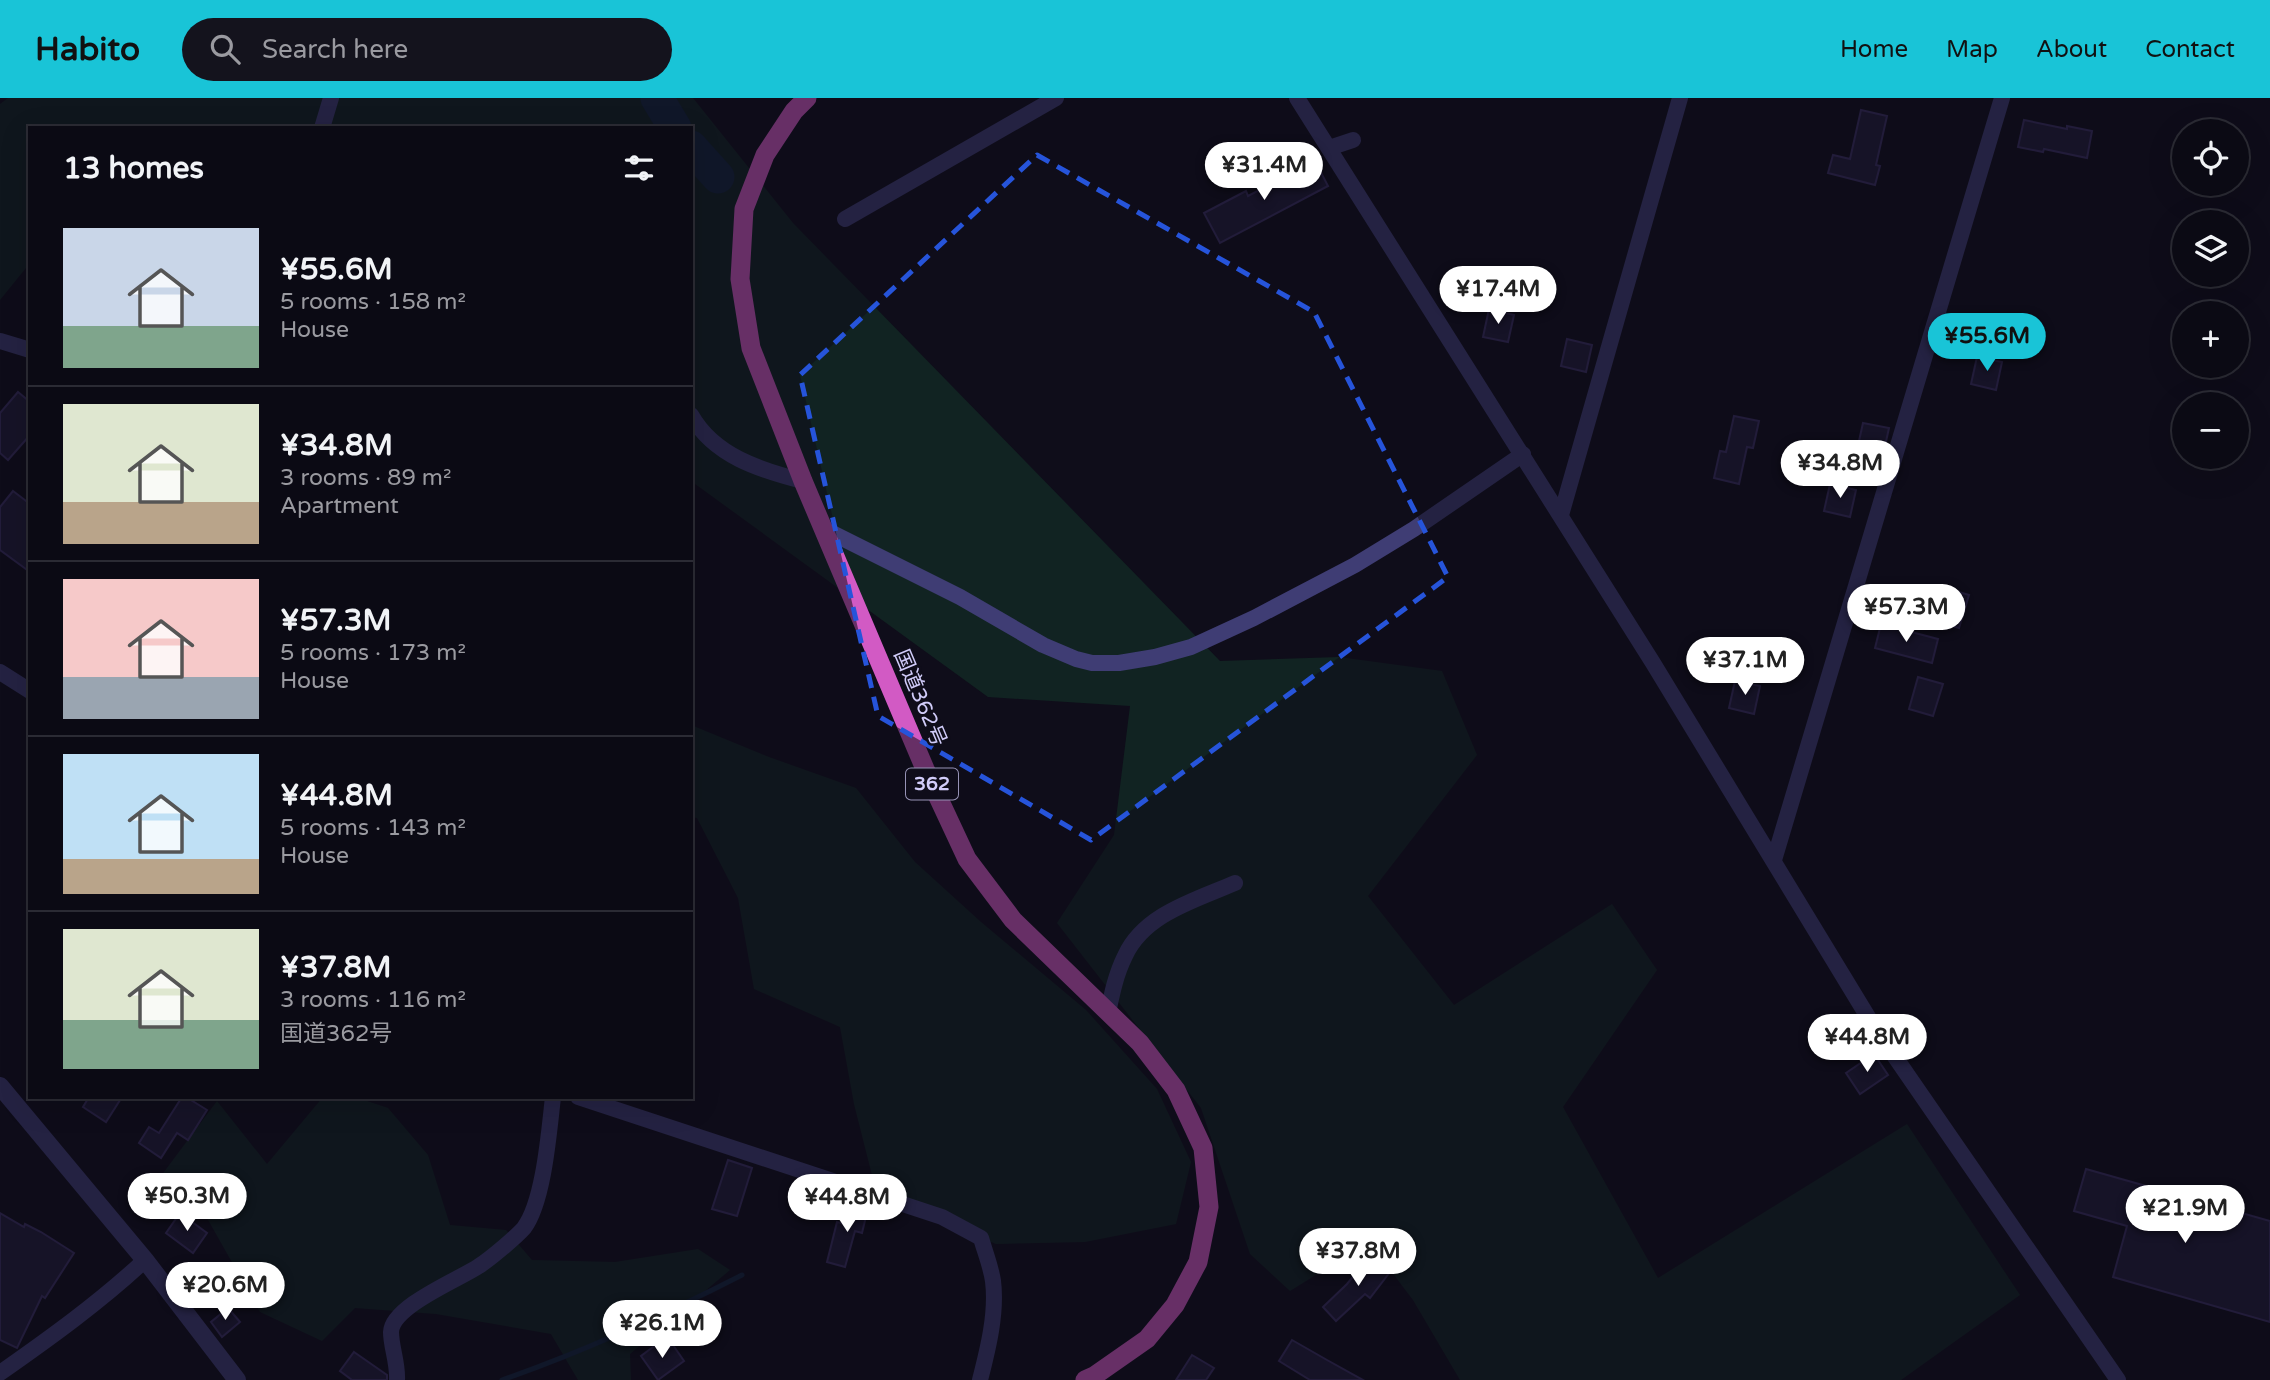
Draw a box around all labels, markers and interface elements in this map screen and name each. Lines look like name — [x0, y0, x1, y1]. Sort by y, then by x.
search box — [182, 18, 672, 81]
text: Habito — [35, 30, 140, 69]
icon: search — [206, 30, 244, 68]
text: Search here — [262, 34, 408, 65]
text: Home — [1840, 35, 1908, 64]
text: Map — [1946, 35, 1998, 64]
text: About — [2036, 35, 2107, 64]
text: Contact — [2145, 35, 2235, 64]
map controls — [2172, 119, 2249, 469]
button: locate — [2172, 119, 2249, 196]
pin: ¥31.4M — [1207, 142, 1321, 202]
icon: filters — [620, 149, 658, 187]
text: 13 homes — [63, 150, 204, 187]
text: ¥31.4M — [1221, 151, 1307, 179]
button: layers — [2172, 210, 2249, 287]
text: ¥55.6M — [280, 251, 393, 288]
icon: home — [119, 256, 203, 340]
pin: ¥17.4M — [1441, 266, 1555, 326]
text: ¥17.4M — [1455, 275, 1541, 303]
text: 5 rooms · 158 m² — [280, 288, 466, 316]
button: + — [2172, 301, 2249, 378]
pin: ¥55.6M — [1930, 314, 2044, 373]
text: House — [280, 316, 349, 344]
text: ¥55.6M — [1944, 322, 2030, 350]
button: − — [2172, 392, 2249, 469]
text: ¥34.8M — [280, 427, 393, 464]
icon: home — [119, 432, 203, 516]
pin: ¥34.8M — [1783, 440, 1897, 500]
text: ¥34.8M — [1797, 449, 1883, 477]
text: 3 rooms · 89 m² — [280, 464, 451, 492]
text: Apartment — [280, 492, 399, 520]
pin: ¥57.3M — [1849, 584, 1963, 644]
text: ¥57.3M — [1863, 593, 1949, 621]
text: ¥57.3M — [280, 602, 392, 639]
icon: home — [119, 607, 203, 691]
pin: ¥37.1M — [1688, 638, 1802, 697]
text: 5 rooms · 173 m² — [280, 639, 466, 667]
street label: 国道362号 — [888, 646, 952, 750]
text: ¥37.1M — [1702, 646, 1788, 674]
text: House — [280, 667, 349, 695]
road number: 362 — [906, 768, 958, 800]
text: ¥44.8M — [280, 777, 393, 814]
icon: home — [119, 782, 203, 866]
text: 5 rooms · 143 m² — [280, 814, 466, 842]
text: House — [280, 842, 349, 870]
text: ¥37.8M — [280, 949, 391, 986]
icon: home — [119, 957, 203, 1041]
text: 3 rooms · 116 m² — [280, 986, 466, 1014]
pin: ¥44.8M — [1810, 1014, 1924, 1074]
text: 国道362号 — [280, 1020, 392, 1048]
text: ¥44.8M — [1824, 1023, 1910, 1051]
pin: ¥50.3M — [130, 1174, 244, 1233]
pin: ¥44.8M — [790, 1174, 904, 1234]
text: ¥50.3M — [144, 1182, 230, 1210]
text: ¥44.8M — [804, 1183, 890, 1211]
pin: ¥21.9M — [2128, 1186, 2242, 1245]
text: ¥21.9M — [2142, 1194, 2228, 1222]
pin: ¥37.8M — [1301, 1228, 1415, 1288]
text: ¥37.8M — [1315, 1237, 1401, 1265]
pin: ¥20.6M — [168, 1262, 282, 1322]
text: ¥20.6M — [182, 1271, 268, 1299]
pin: ¥26.1M — [605, 1300, 719, 1360]
text: ¥26.1M — [619, 1309, 705, 1337]

